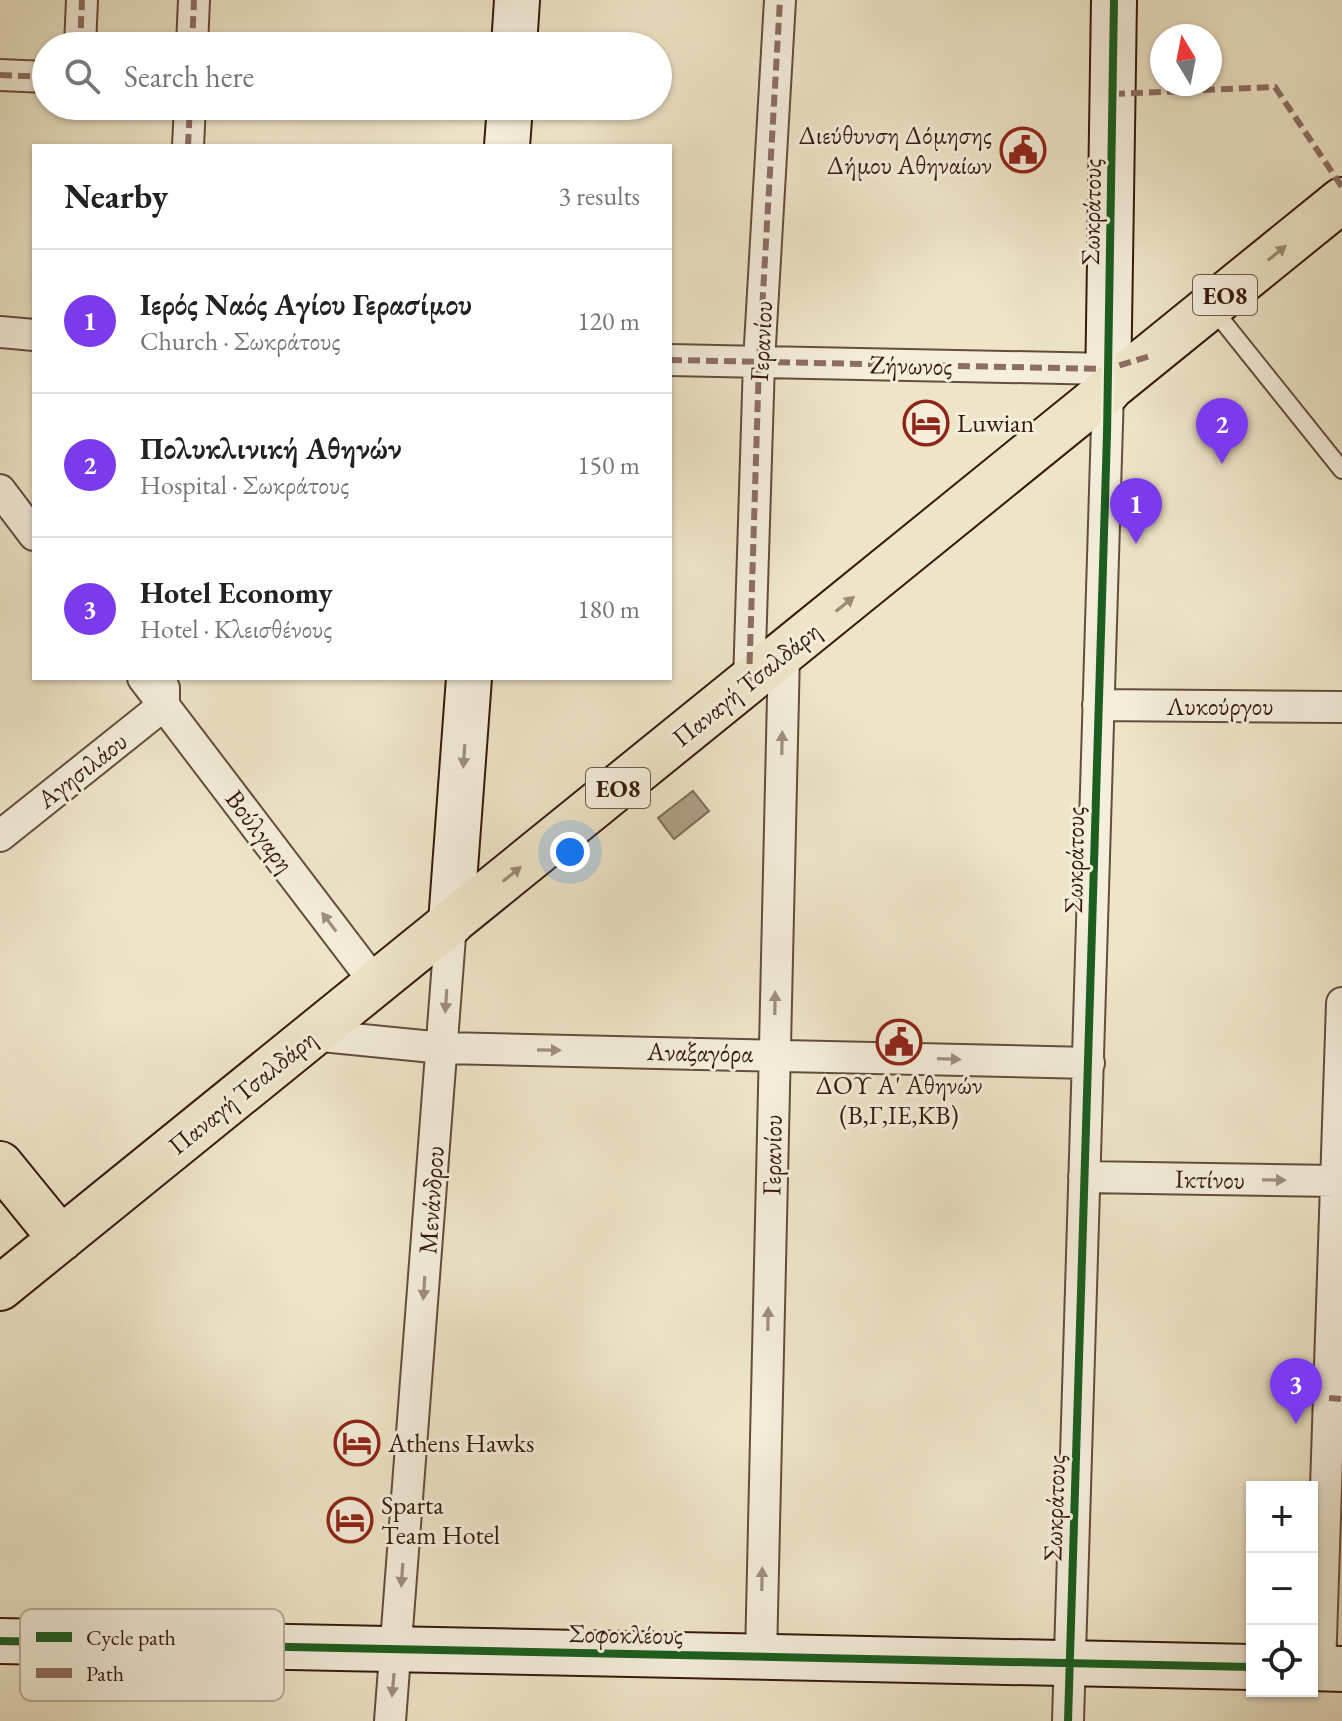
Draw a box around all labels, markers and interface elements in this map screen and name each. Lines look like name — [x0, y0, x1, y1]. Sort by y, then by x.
north arrow — [1150, 24, 1222, 96]
search box — [32, 32, 672, 120]
icon: search — [60, 54, 104, 98]
text: Search here — [124, 57, 254, 96]
place label: Διεύθυνση Δόμησης Δήμου Αθηναίων — [798, 118, 992, 182]
public building icon: Διεύθυνση Δόμησης Δήμου Αθηναίων — [999, 126, 1047, 174]
street label: Σωκράτους — [1073, 158, 1109, 266]
text: Nearby — [64, 174, 168, 218]
text: 3 results — [559, 179, 640, 213]
one-way arrow — [1267, 245, 1287, 262]
road number: ΕΟ8 — [1193, 275, 1257, 315]
text: Ιερός Ναός Αγίου Γερασίμου — [140, 285, 472, 324]
street label: Γερανίου — [742, 300, 780, 382]
text: 1 — [83, 304, 97, 338]
text: 120 m — [577, 304, 640, 338]
text: Church · Σωκράτους — [140, 324, 340, 358]
street label: Ζήνωνος — [869, 347, 953, 383]
pin: 2 — [1196, 398, 1248, 464]
hotel icon: Luwian — [902, 399, 950, 447]
place label: Luwian — [957, 406, 1034, 440]
text: Πολυκλινική Αθηνών — [140, 429, 402, 468]
text: 2 — [83, 448, 97, 482]
text: 150 m — [577, 448, 640, 482]
text: Hospital · Σωκράτους — [140, 468, 349, 502]
pin: 1 — [1110, 478, 1162, 544]
text: Hotel Economy — [140, 573, 333, 612]
text: 3 — [83, 592, 97, 626]
text: 180 m — [577, 592, 640, 626]
one-way arrow — [835, 596, 855, 613]
text: Hotel · Κλεισθένους — [140, 612, 332, 646]
street label: Παναγή Τσαλδάρη — [665, 614, 827, 754]
street label: Λυκούργου — [1165, 689, 1274, 723]
street label: Αγησιλάου — [29, 724, 134, 816]
one-way arrow — [775, 730, 788, 755]
one-way arrow — [457, 744, 470, 769]
road number: ΕΟ8 — [586, 768, 650, 808]
street label: Βούλγαρη — [218, 783, 302, 879]
street label: Σωκράτους — [1056, 806, 1092, 914]
your location — [550, 832, 590, 872]
one-way arrow — [502, 866, 522, 883]
one-way arrow — [321, 912, 337, 932]
one-way arrow — [439, 989, 452, 1014]
one-way arrow — [769, 990, 782, 1015]
public building icon: ΔΟΥ Α' Αθηνών (Β,Γ,ΙΕ,ΚΒ) — [875, 1018, 923, 1066]
street label: Παναγή Τσαλδάρη — [161, 1022, 323, 1162]
street label: Αναξαγόρα — [646, 1034, 754, 1070]
one-way arrow — [537, 1044, 562, 1056]
one-way arrow — [937, 1052, 962, 1065]
place label: ΔΟΥ Α' Αθηνών (Β,Γ,ΙΕ,ΚΒ) — [815, 1068, 983, 1132]
street label: Γερανίου — [754, 1114, 790, 1196]
street label: Μενάνδρου — [410, 1145, 452, 1255]
street label: Ικτίνου — [1175, 1161, 1245, 1197]
one-way arrow — [1262, 1174, 1287, 1186]
one-way arrow — [417, 1276, 430, 1301]
one-way arrow — [762, 1306, 774, 1331]
pin: 3 — [1270, 1358, 1322, 1424]
hotel icon: Athens Hawks — [333, 1419, 381, 1467]
place label: Athens Hawks — [387, 1426, 534, 1460]
street label: Σωκράτους — [1035, 1454, 1073, 1562]
map controls — [1246, 1481, 1318, 1697]
button: + — [1246, 1481, 1318, 1553]
place label: Sparta Team Hotel — [381, 1488, 500, 1552]
hotel icon: Sparta Team Hotel — [326, 1496, 374, 1544]
button: − — [1246, 1553, 1318, 1625]
one-way arrow — [395, 1563, 408, 1588]
one-way arrow — [756, 1566, 769, 1591]
legend — [20, 1609, 284, 1701]
street label: Σοφοκλέους — [569, 1616, 683, 1652]
text: Cycle path — [86, 1623, 176, 1652]
button: locate — [1246, 1625, 1318, 1697]
text: Path — [86, 1659, 124, 1688]
one-way arrow — [386, 1673, 399, 1698]

